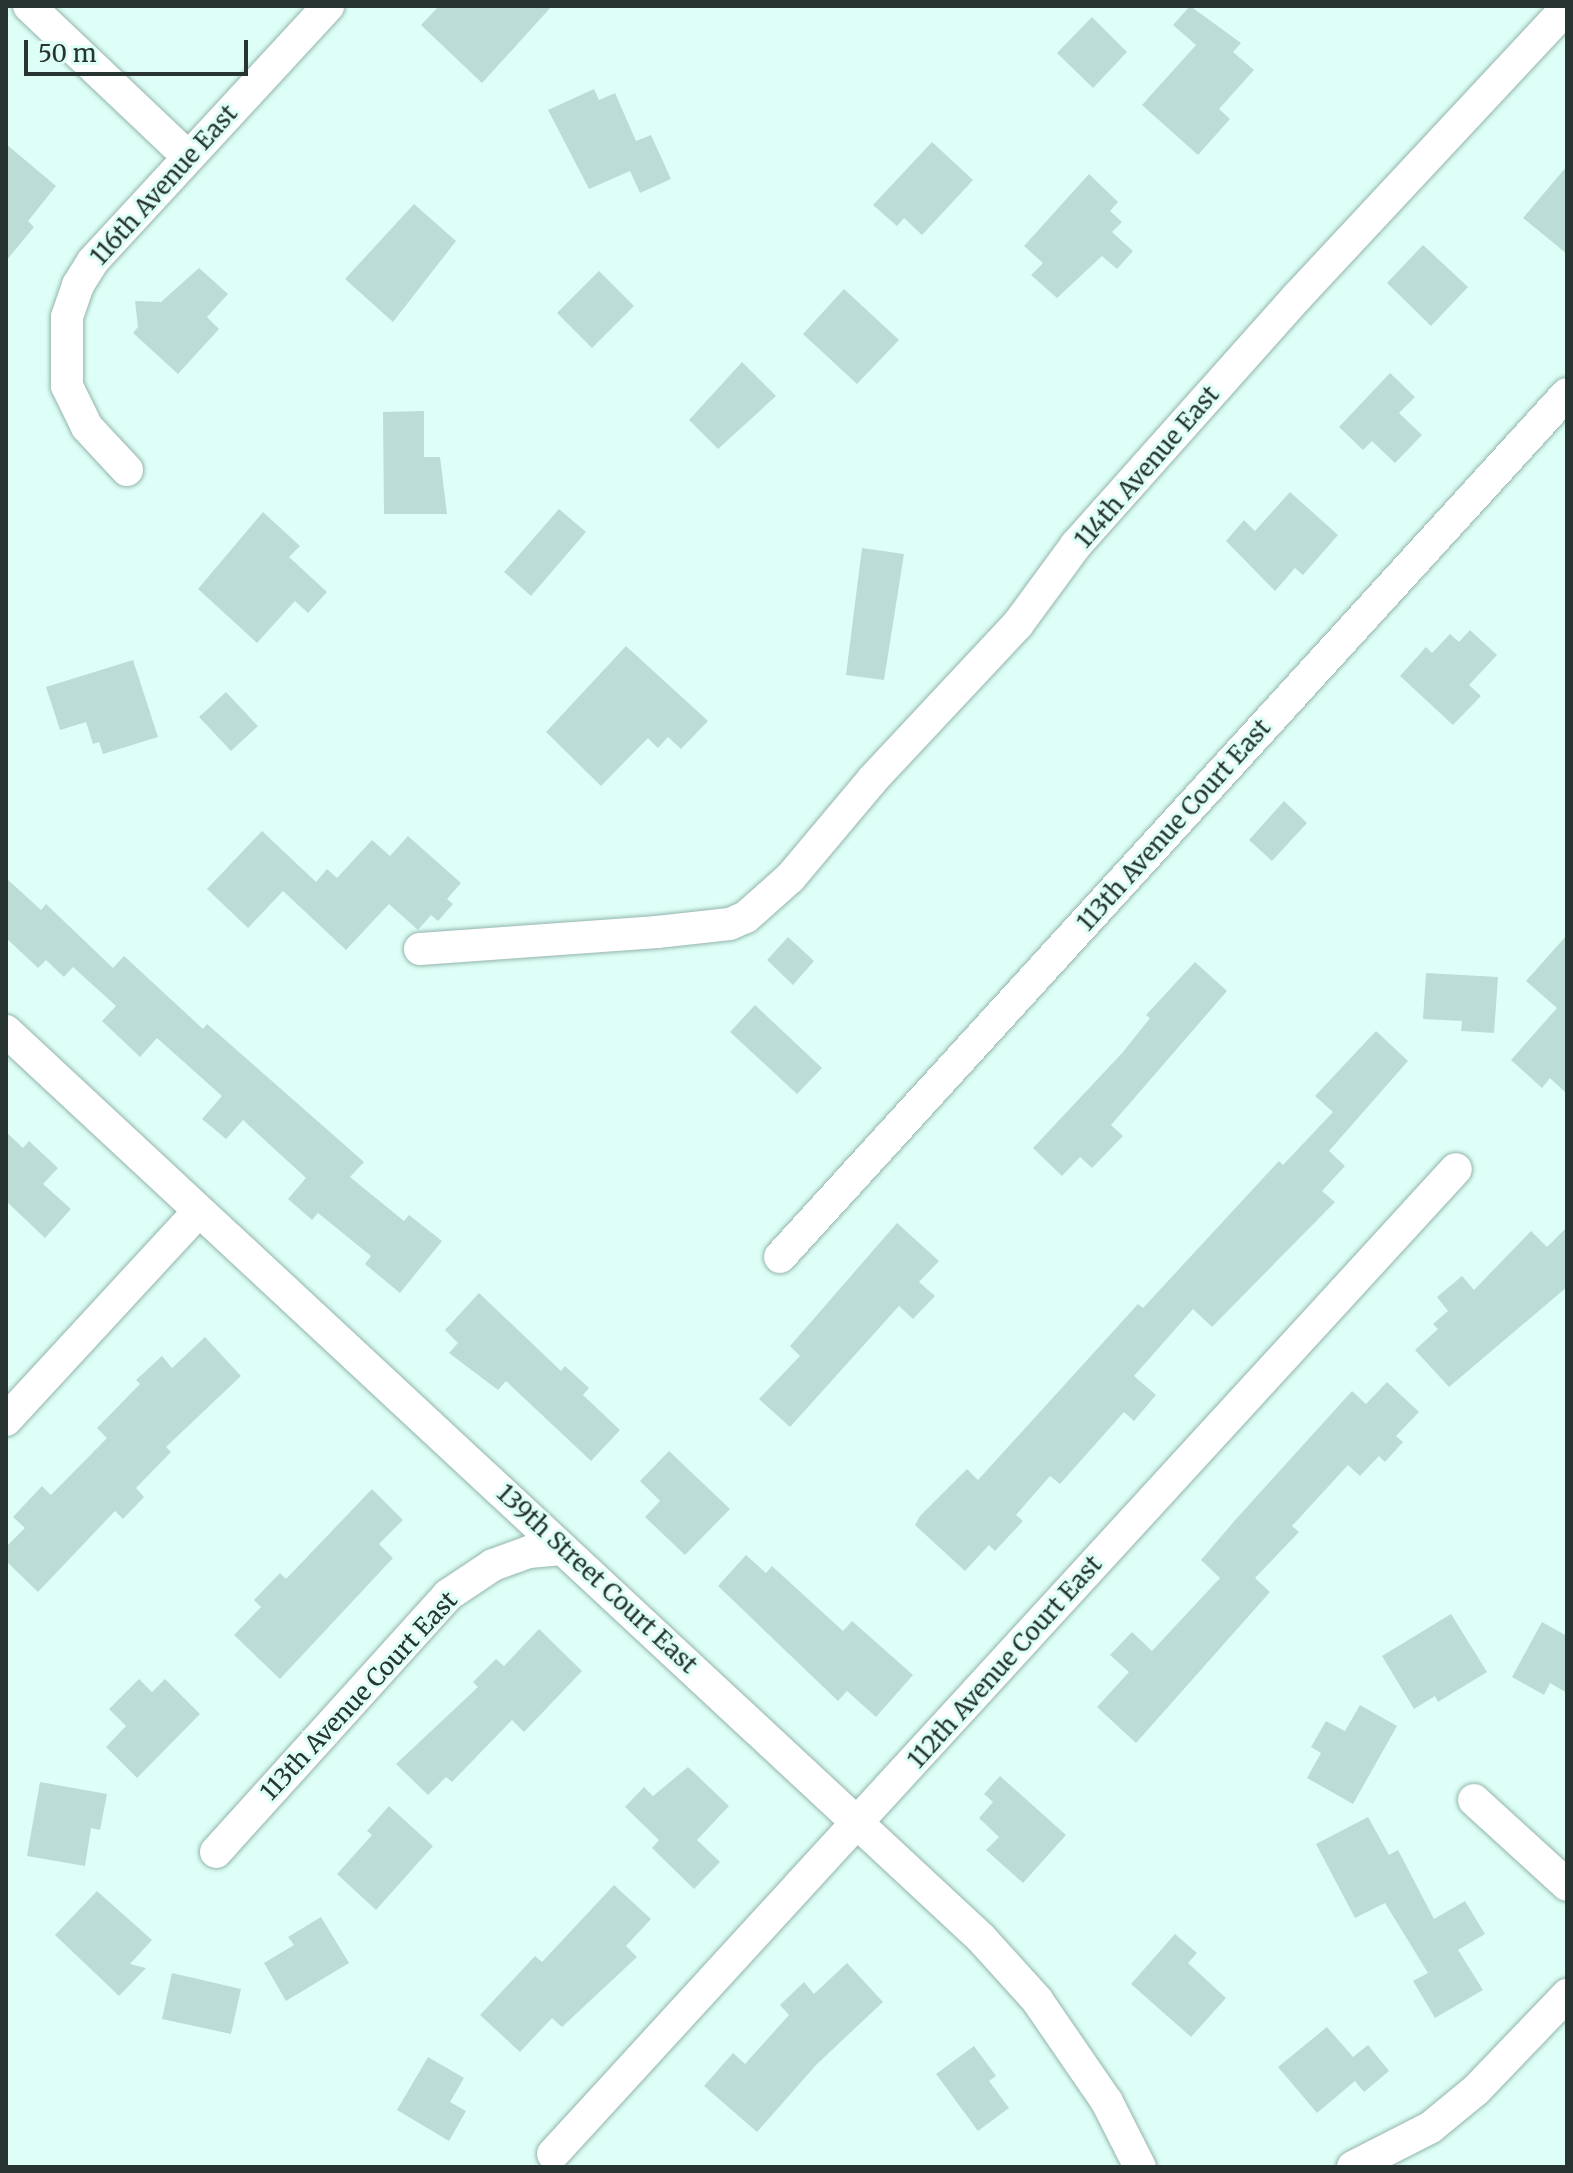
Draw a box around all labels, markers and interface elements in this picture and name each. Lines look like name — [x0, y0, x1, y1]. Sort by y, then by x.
scale bar — [28, 24, 252, 74]
text: 50 m — [38, 38, 97, 69]
street label: 116th Avenue East — [85, 99, 243, 271]
street label: 114th Avenue East — [1069, 380, 1225, 554]
street label: 113th Avenue Court East — [1071, 713, 1277, 937]
street label: 139th Street Court East — [491, 1479, 703, 1679]
street label: 112th Avenue Court East — [902, 1550, 1108, 1774]
street label: 113th Avenue Court East — [255, 1586, 463, 1806]

